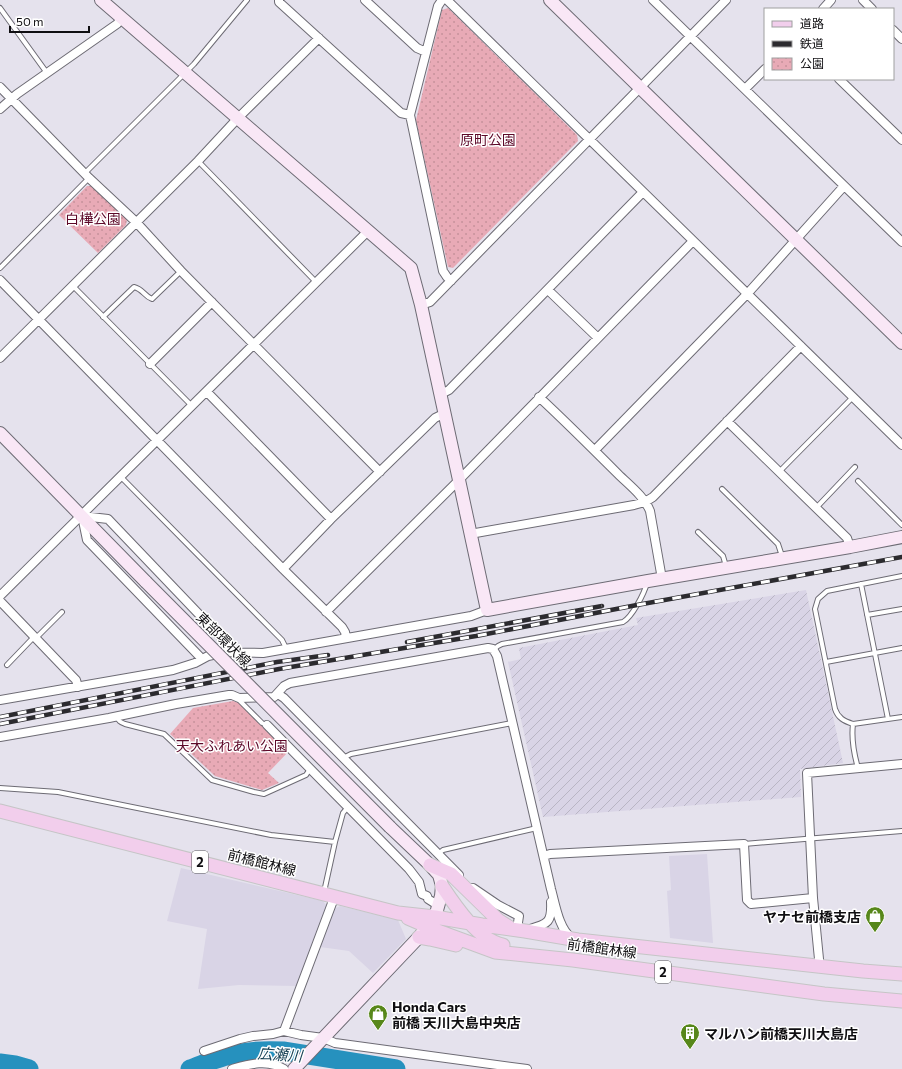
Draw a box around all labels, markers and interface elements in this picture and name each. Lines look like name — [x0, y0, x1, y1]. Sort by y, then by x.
scale bar — [10, 8, 89, 34]
legend — [764, 8, 894, 80]
text: 50 m — [16, 14, 44, 28]
text: 道路 — [800, 16, 824, 30]
text: 鉄道 — [800, 36, 824, 50]
text: 公園 — [800, 56, 824, 70]
park label: 原町公園 — [460, 131, 516, 148]
park label: 白樺公園 — [65, 210, 121, 227]
street label: 東部環状線 — [193, 608, 255, 670]
park label: 天大ふれあい公園 — [176, 737, 288, 754]
street label: 前橋館林線 — [226, 845, 298, 879]
road number: 2 — [192, 851, 208, 873]
shop icon: ヤナセ前橋支店 — [864, 905, 886, 933]
place label: ヤナセ前橋支店 — [763, 908, 861, 925]
street label: 前橋館林線 — [566, 935, 638, 961]
road number: 2 — [655, 961, 671, 983]
place label: Honda Cars 前橋 天川大島中央店 — [392, 998, 521, 1031]
shop icon: Honda Cars 前橋 天川大島中央店 — [367, 1003, 389, 1031]
building icon: マルハン前橋天川大島店 — [679, 1022, 701, 1050]
place label: マルハン前橋天川大島店 — [704, 1025, 858, 1042]
water label: 広瀬川 — [257, 1043, 305, 1065]

